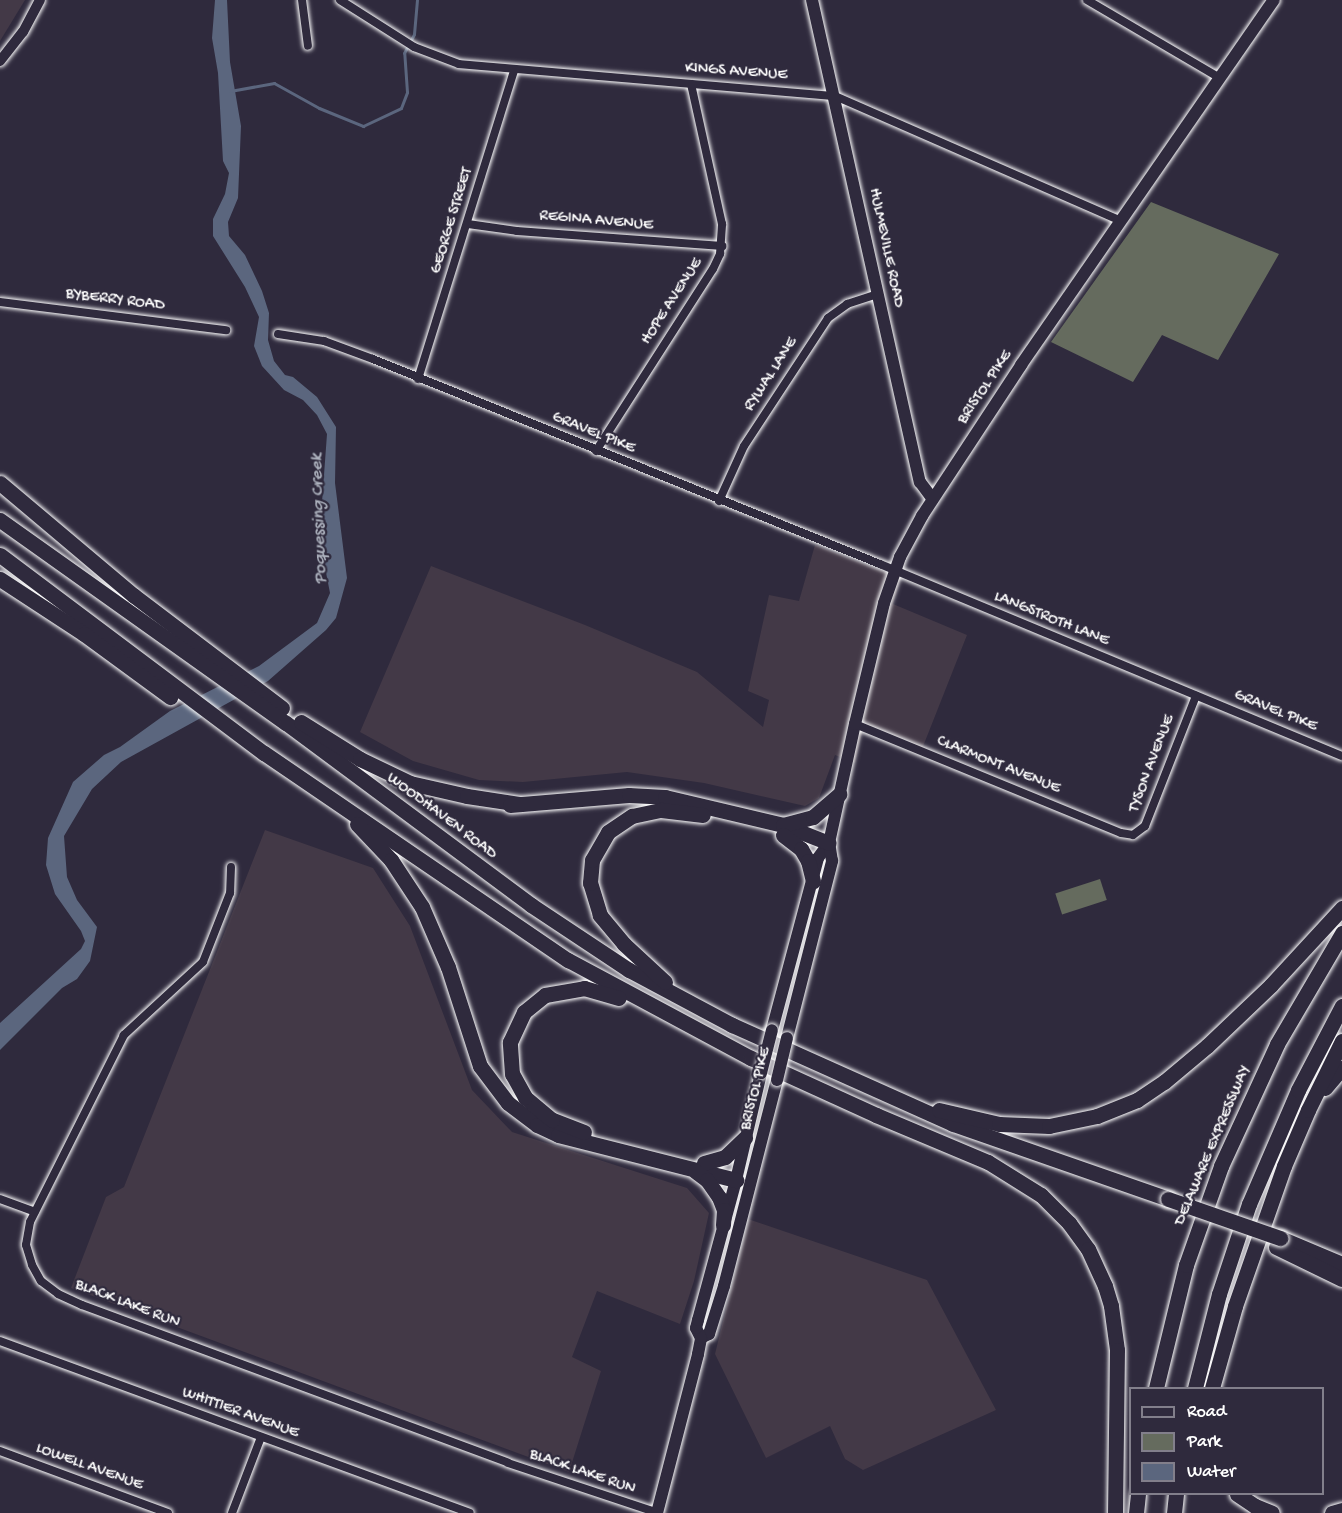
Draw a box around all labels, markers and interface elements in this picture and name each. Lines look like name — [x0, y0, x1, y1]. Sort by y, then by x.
street label: KINGS AVENUE — [684, 60, 788, 86]
street label: GEORGE STREET — [428, 166, 478, 276]
street label: HULMEVILLE ROAD — [863, 187, 907, 309]
street label: REGINA AVENUE — [538, 207, 654, 237]
street label: HOPE AVENUE — [638, 255, 708, 349]
street label: BYBERRY ROAD — [64, 285, 166, 317]
street label: RYWAL LANE — [741, 334, 803, 416]
street label: BRISTOL PIKE — [954, 348, 1018, 428]
street label: GRAVEL PIKE — [549, 409, 637, 459]
water label: Poquessing Creek — [307, 453, 333, 585]
street label: LANGSTROTH LANE — [991, 588, 1111, 652]
street label: GRAVEL PIKE — [1231, 687, 1319, 737]
street label: TYSON AVENUE — [1126, 713, 1180, 815]
street label: CLARMONT AVENUE — [933, 732, 1063, 800]
street label: WOODHAVEN ROAD — [382, 769, 500, 865]
street label: BRISTOL PIKE — [737, 1046, 777, 1132]
street label: DELAWARE EXPRESSWAY — [1172, 1063, 1256, 1229]
street label: BLACK LAKE RUN — [72, 1276, 182, 1334]
street label: WHITTIER AVENUE — [179, 1384, 301, 1444]
legend — [1129, 1387, 1324, 1495]
text: Road — [1187, 1402, 1226, 1423]
text: Park — [1187, 1432, 1221, 1453]
street label: LOWELL AVENUE — [33, 1440, 145, 1496]
street label: BLACK LAKE RUN — [527, 1446, 637, 1500]
text: Water — [1187, 1462, 1235, 1483]

